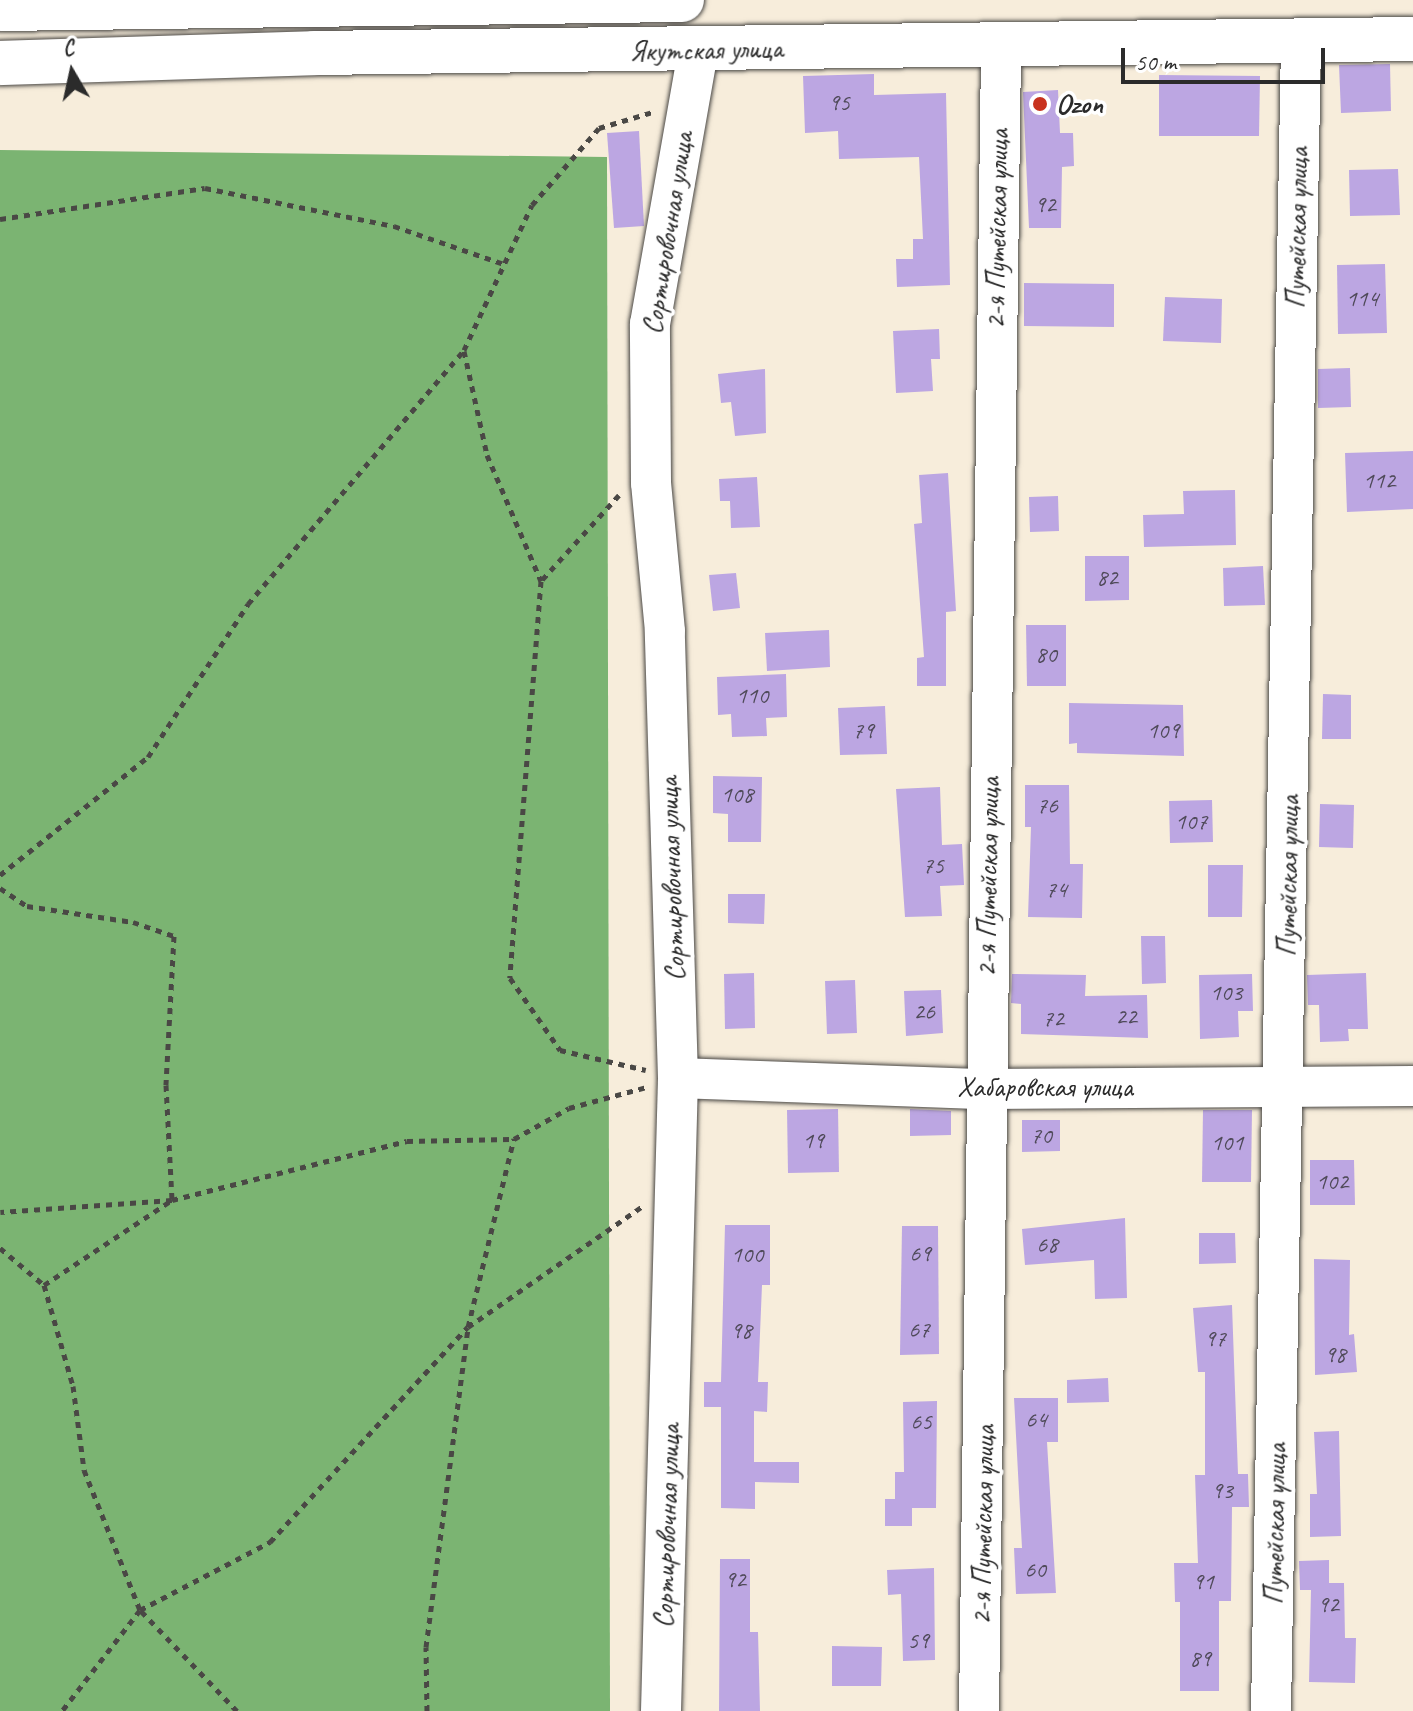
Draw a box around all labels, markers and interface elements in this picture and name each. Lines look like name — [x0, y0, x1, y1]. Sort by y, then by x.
north arrow — [32, 32, 112, 112]
street label: Якутская улица — [628, 32, 784, 68]
scale bar — [1125, 32, 1329, 82]
text: С — [61, 34, 76, 63]
text: 50 m — [1135, 47, 1176, 77]
place label: Ozon — [1056, 87, 1103, 121]
house number: 95 — [828, 89, 850, 117]
marker: Ozon — [1031, 95, 1049, 113]
street label: 2-я Путейская улица — [978, 128, 1016, 330]
street label: Сортировочная улица — [635, 130, 701, 336]
street label: Путейская улица — [1279, 146, 1315, 310]
house number: 92 — [1034, 191, 1056, 219]
house number: 114 — [1346, 285, 1378, 313]
house number: 112 — [1363, 467, 1395, 495]
house number: 82 — [1096, 564, 1118, 592]
house number: 80 — [1035, 641, 1057, 669]
house number: 110 — [736, 682, 768, 710]
house number: 79 — [852, 717, 874, 745]
house number: 109 — [1147, 717, 1179, 745]
street label: Сортировочная улица — [652, 776, 692, 982]
street label: 2-я Путейская улица — [969, 776, 1007, 978]
house number: 108 — [721, 781, 753, 809]
house number: 76 — [1036, 792, 1058, 820]
street label: Путейская улица — [1270, 794, 1306, 958]
house number: 107 — [1175, 808, 1207, 836]
house number: 75 — [922, 852, 944, 880]
house number: 74 — [1045, 876, 1067, 904]
house number: 103 — [1210, 979, 1242, 1007]
house number: 26 — [913, 998, 935, 1026]
house number: 22 — [1115, 1003, 1137, 1031]
house number: 72 — [1042, 1005, 1064, 1033]
street label: Хабаровская улица — [956, 1070, 1134, 1104]
house number: 70 — [1030, 1122, 1052, 1150]
house number: 19 — [802, 1127, 824, 1155]
house number: 101 — [1211, 1129, 1243, 1157]
house number: 102 — [1316, 1168, 1348, 1196]
house number: 68 — [1036, 1231, 1058, 1259]
house number: 69 — [909, 1240, 931, 1268]
house number: 100 — [731, 1241, 763, 1269]
house number: 67 — [908, 1316, 930, 1344]
house number: 98 — [730, 1317, 752, 1345]
house number: 97 — [1204, 1325, 1226, 1353]
house number: 98 — [1324, 1341, 1346, 1369]
house number: 64 — [1025, 1406, 1047, 1434]
house number: 65 — [910, 1408, 932, 1436]
street label: Сортировочная улица — [647, 1423, 687, 1629]
street label: 2-я Путейская улица — [964, 1424, 1002, 1626]
street label: Путейская улица — [1257, 1442, 1293, 1606]
house number: 93 — [1211, 1477, 1233, 1505]
house number: 60 — [1024, 1556, 1046, 1584]
house number: 92 — [724, 1566, 746, 1594]
house number: 91 — [1192, 1568, 1214, 1596]
house number: 92 — [1317, 1591, 1339, 1619]
house number: 59 — [907, 1627, 929, 1655]
house number: 89 — [1189, 1645, 1211, 1673]

